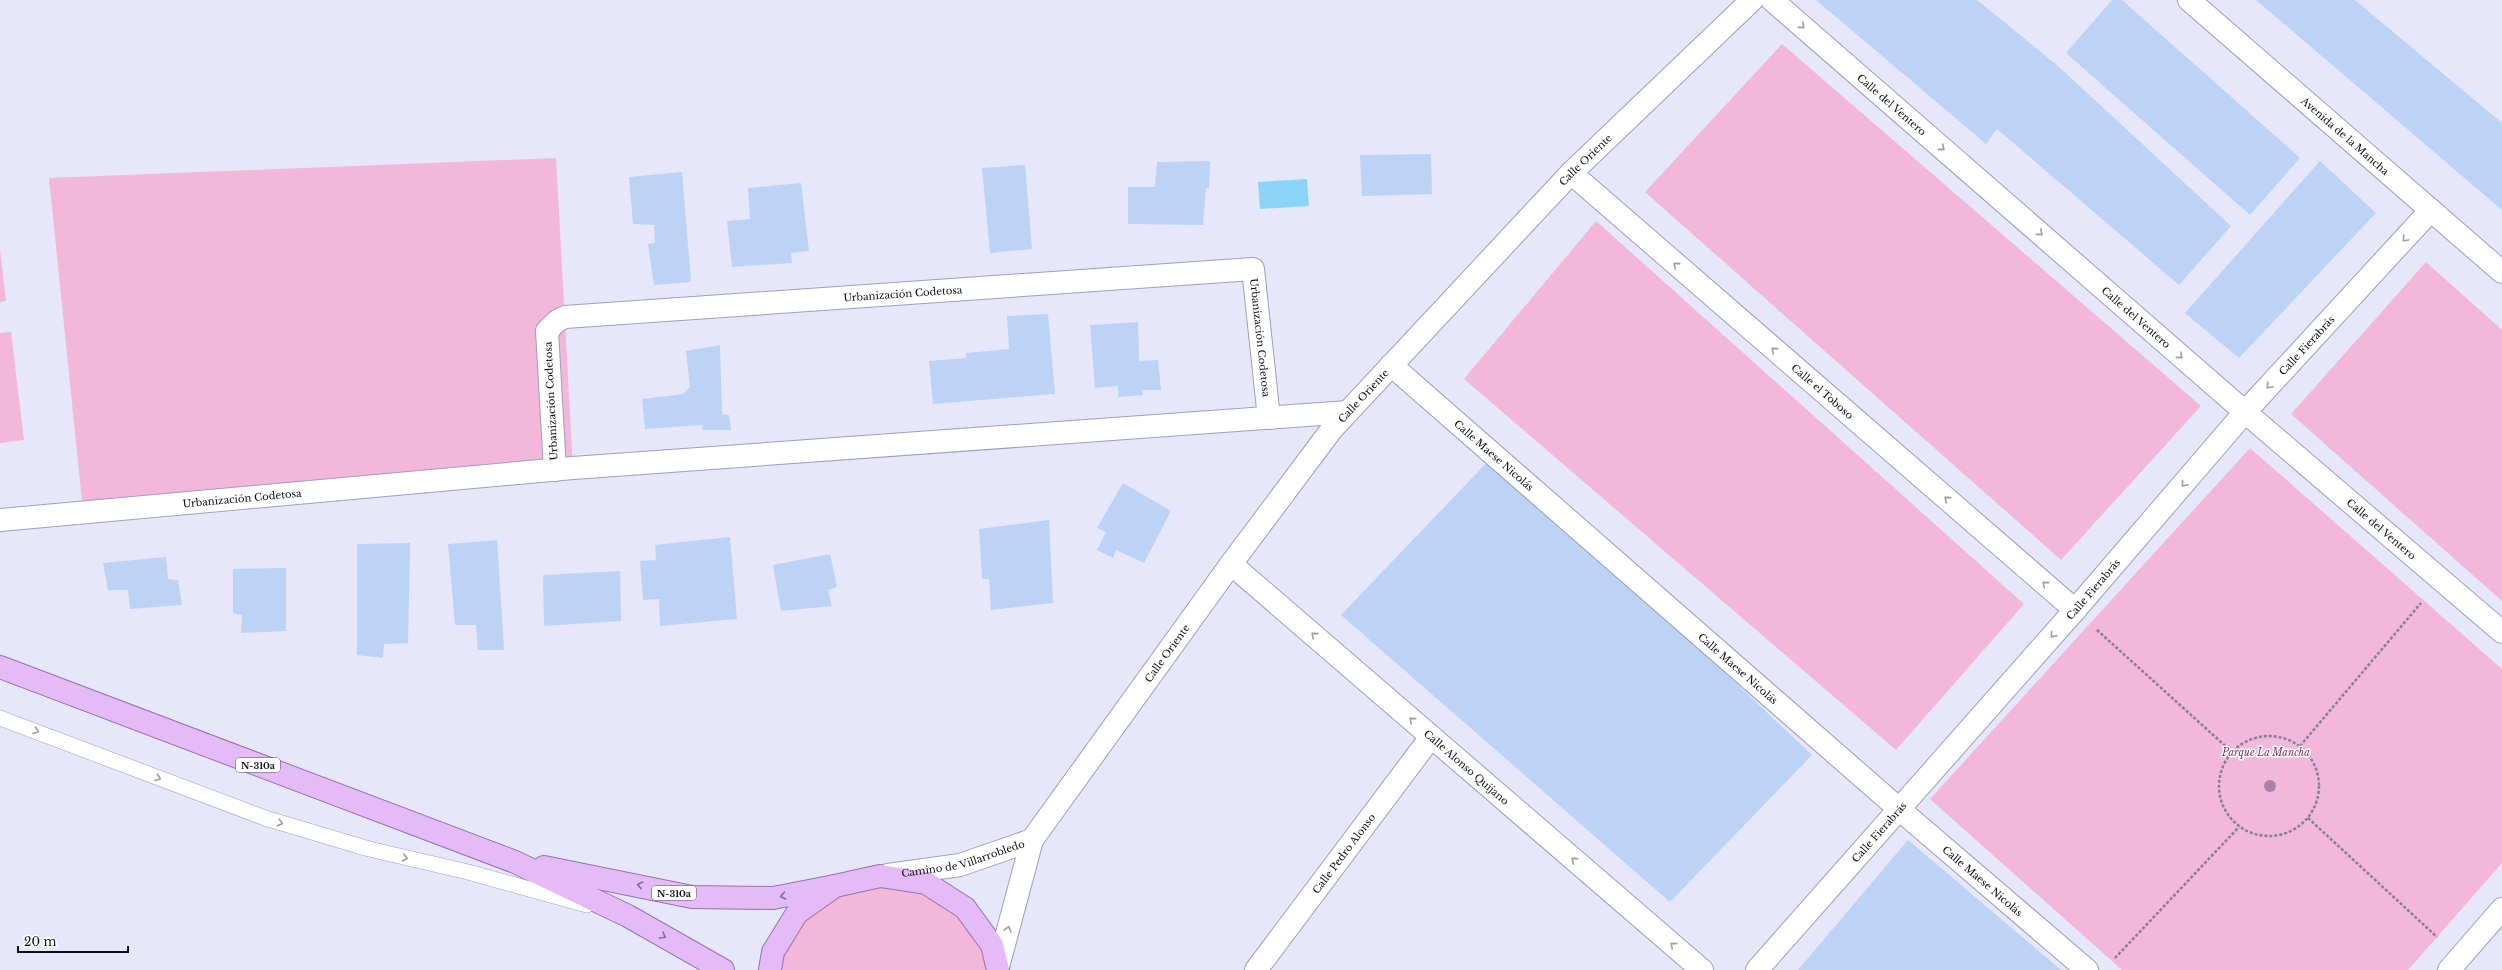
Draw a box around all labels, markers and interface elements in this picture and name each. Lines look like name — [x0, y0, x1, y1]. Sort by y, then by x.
one-way arrow — [1797, 21, 1805, 28]
street label: Calle del Ventero — [1855, 71, 1929, 138]
street label: Avenida de la Mancha — [2298, 93, 2392, 178]
street label: Calle Oriente — [1556, 131, 1614, 188]
one-way arrow — [1937, 143, 1945, 151]
one-way arrow — [2035, 229, 2043, 236]
one-way arrow — [2402, 234, 2409, 241]
one-way arrow — [1673, 262, 1681, 269]
street label: Urbanización Codetosa — [1248, 278, 1273, 398]
street label: Urbanización Codetosa — [843, 283, 963, 304]
street label: Calle del Ventero — [2099, 284, 2174, 351]
street label: Calle Fierabrás — [2276, 312, 2337, 378]
street label: Urbanización Codetosa — [541, 341, 561, 461]
one-way arrow — [1772, 347, 1779, 354]
one-way arrow — [2175, 351, 2183, 358]
street label: Calle el Toboso — [1789, 361, 1857, 422]
street label: Calle Oriente — [1335, 366, 1391, 425]
one-way arrow — [2267, 381, 2274, 389]
street label: Calle Maese Nicolás — [1452, 417, 1537, 494]
one-way arrow — [2181, 479, 2188, 486]
street label: Urbanización Codetosa — [182, 486, 302, 510]
one-way arrow — [1944, 496, 1952, 504]
street label: Calle del Ventero — [2344, 496, 2419, 562]
street label: Calle Fierabrás — [2063, 555, 2123, 622]
one-way arrow — [2043, 582, 2050, 589]
street label: Calle Oriente — [1142, 621, 1192, 685]
street label: Calle Maese Nicolás — [1696, 630, 1781, 707]
one-way arrow — [2050, 630, 2057, 637]
one-way arrow — [1311, 633, 1318, 640]
one-way arrow — [1409, 717, 1417, 725]
one-way arrow — [33, 727, 40, 735]
street label: Calle Alonso Quijano — [1421, 727, 1512, 808]
park label: Parque La Mancha — [2221, 746, 2310, 759]
road number: N-310a — [236, 758, 280, 772]
one-way arrow — [154, 773, 161, 781]
street label: Calle Fierabrás — [1849, 799, 1909, 865]
street label: Calle Pedro Alonso — [1309, 810, 1378, 896]
one-way arrow — [276, 818, 283, 827]
street label: Camino de Villarrobledo — [900, 836, 1027, 880]
street label: Calle Maese Nicolás — [1940, 843, 2026, 919]
one-way arrow — [402, 853, 408, 861]
one-way arrow — [1571, 857, 1579, 864]
one-way arrow — [637, 882, 643, 890]
road number: N-310a — [652, 886, 696, 900]
one-way arrow — [780, 891, 786, 900]
one-way arrow — [1003, 926, 1011, 933]
scale bar — [18, 928, 128, 954]
one-way arrow — [659, 931, 666, 938]
text: 20 m — [24, 934, 56, 949]
one-way arrow — [1670, 942, 1677, 949]

